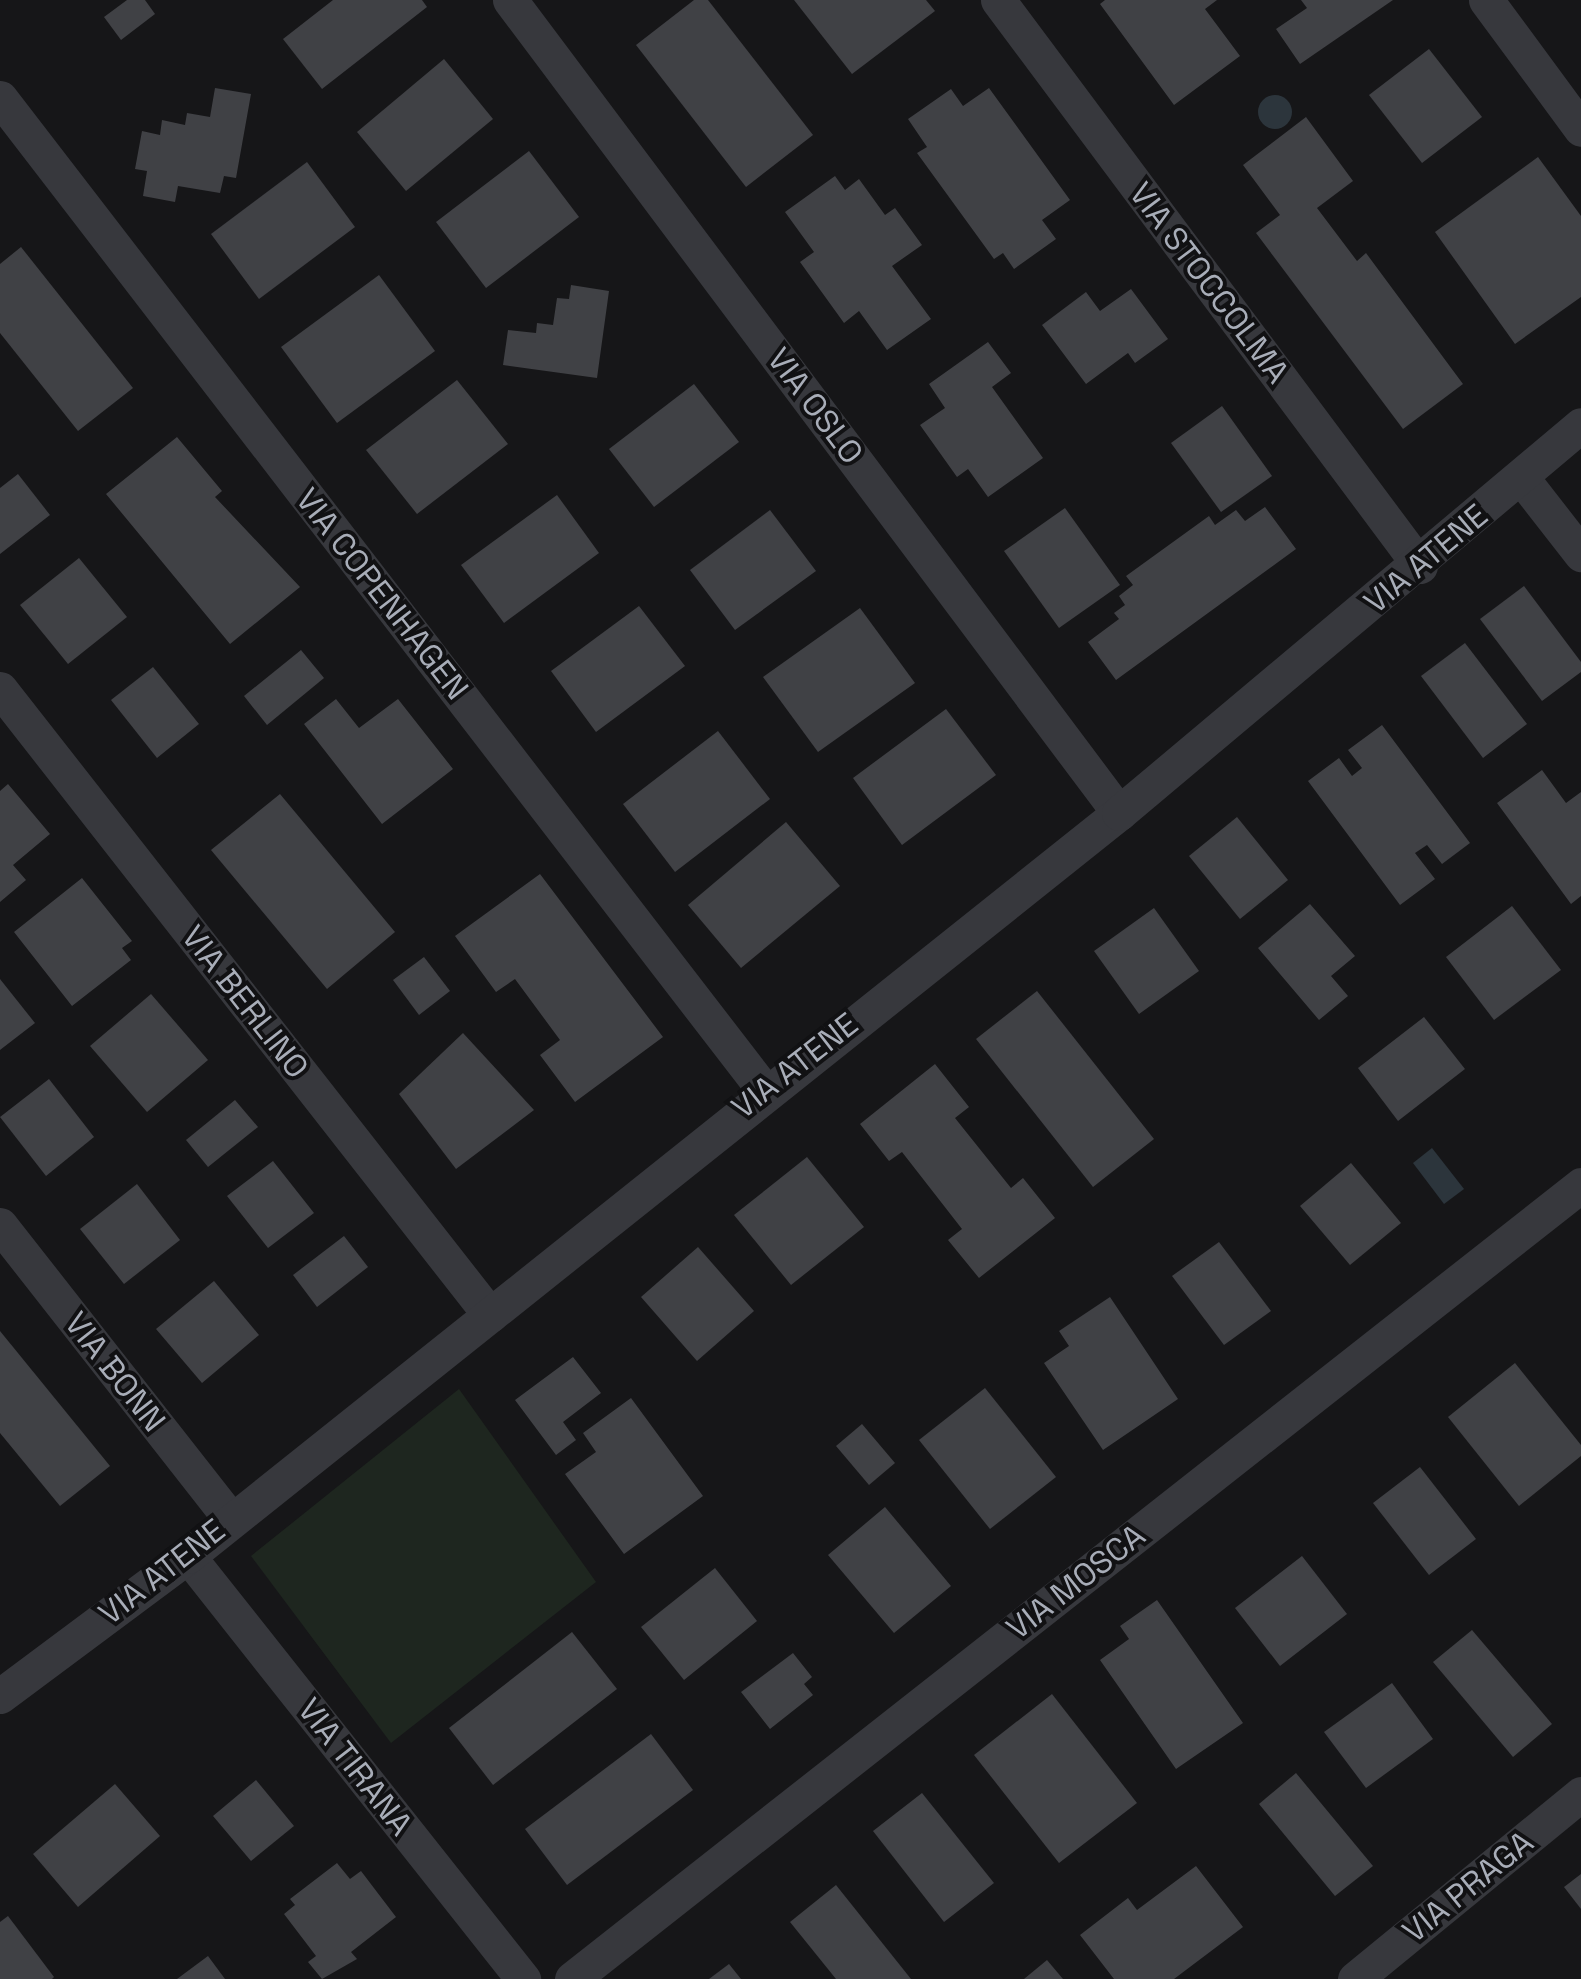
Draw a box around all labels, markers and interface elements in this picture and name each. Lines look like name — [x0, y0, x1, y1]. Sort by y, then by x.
street label: VIA STOCCOLMA — [1121, 175, 1297, 391]
street label: VIA OSLO — [759, 340, 871, 472]
street label: VIA COPENHAGEN — [288, 481, 476, 707]
street label: VIA ATENE — [1356, 496, 1496, 622]
street label: VIA BERLINO — [173, 918, 317, 1086]
street label: VIA ATENE — [724, 1005, 866, 1127]
street label: VIA BONN — [56, 1305, 174, 1439]
street label: VIA ATENE — [91, 1511, 233, 1633]
street label: VIA MOSCA — [999, 1516, 1153, 1648]
street label: VIA TIRANA — [289, 1690, 421, 1844]
street label: VIA PRAGA — [1395, 1823, 1541, 1951]

